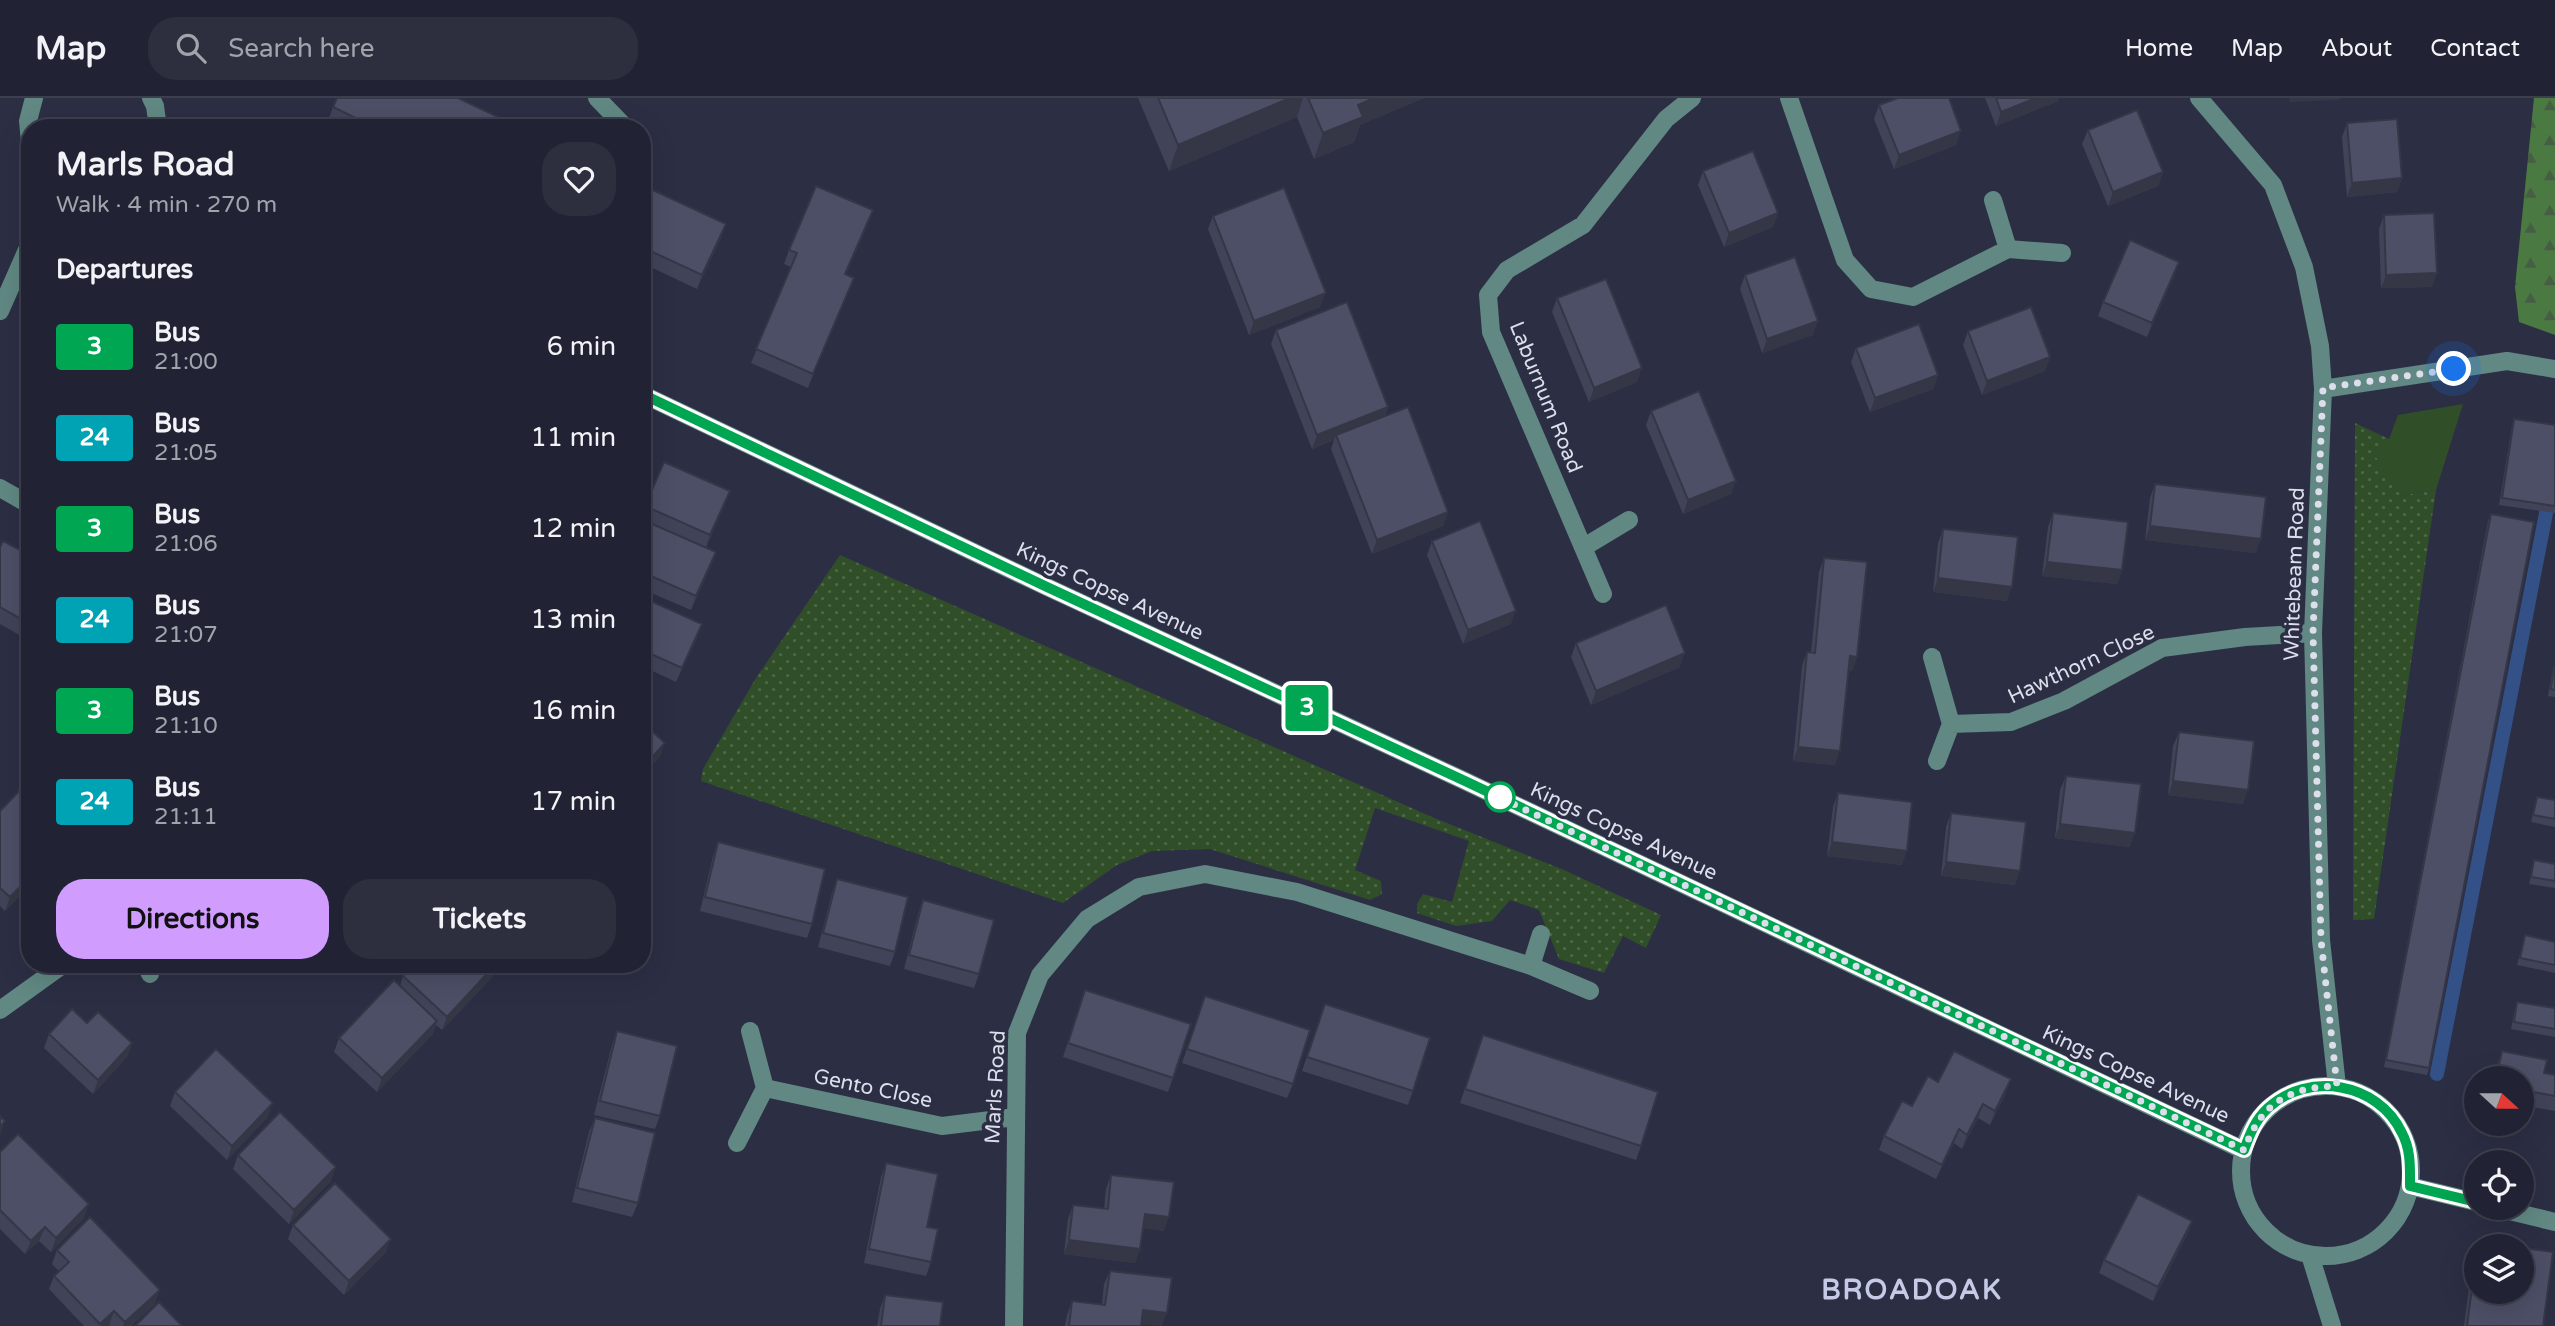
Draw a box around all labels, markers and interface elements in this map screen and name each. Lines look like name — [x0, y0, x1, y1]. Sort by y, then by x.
search box — [148, 17, 638, 80]
text: Map — [35, 29, 106, 68]
icon: search — [172, 29, 210, 67]
text: Search here — [228, 33, 374, 64]
text: Home — [2125, 34, 2193, 63]
text: Map — [2231, 34, 2283, 63]
text: About — [2321, 34, 2392, 63]
text: Contact — [2430, 34, 2520, 63]
button: heart — [542, 142, 616, 216]
text: Marls Road — [56, 145, 235, 184]
text: Walk · 4 min · 270 m — [56, 191, 277, 219]
text: Departures — [56, 254, 193, 285]
text: Bus — [154, 317, 200, 348]
street label: Laburnum Road — [1504, 318, 1587, 477]
text: 6 min — [547, 331, 616, 362]
text: 3 — [87, 332, 102, 361]
text: 21:00 — [154, 348, 218, 376]
your location — [2436, 351, 2471, 386]
text: Bus — [154, 408, 200, 439]
text: 11 min — [530, 422, 616, 453]
text: 24 — [79, 423, 110, 452]
text: 21:05 — [154, 439, 218, 467]
street label: Whitebeam Road — [2279, 487, 2310, 661]
text: Bus — [154, 499, 200, 530]
text: 12 min — [530, 513, 616, 544]
text: 3 — [87, 514, 102, 543]
text: 21:06 — [154, 530, 218, 558]
street label: Kings Copse Avenue — [1012, 537, 1207, 646]
text: Bus — [154, 590, 200, 621]
text: 13 min — [530, 604, 616, 635]
text: 24 — [79, 605, 110, 634]
street label: Hawthorn Close — [2004, 619, 2159, 709]
text: 21:07 — [154, 621, 218, 649]
text: Bus — [154, 681, 200, 712]
line badge: 3 — [1284, 685, 1330, 731]
text: 3 — [1299, 693, 1315, 722]
text: 16 min — [530, 695, 616, 726]
text: 3 — [87, 696, 102, 725]
text: 21:10 — [154, 712, 218, 740]
text: Bus — [154, 772, 200, 803]
street label: Kings Copse Avenue — [1526, 777, 1721, 886]
unlabelled marker — [1485, 782, 1515, 812]
text: 17 min — [530, 786, 616, 817]
text: 24 — [79, 787, 110, 816]
text: 21:11 — [154, 803, 218, 831]
button: Directions — [56, 879, 329, 959]
button: Tickets — [343, 879, 616, 959]
street label: Kings Copse Avenue — [2038, 1020, 2233, 1129]
street label: Marls Road — [980, 1030, 1011, 1144]
street label: Gento Close — [811, 1064, 935, 1113]
north arrow — [2464, 1066, 2534, 1136]
map controls — [2464, 1066, 2534, 1304]
button: locate — [2464, 1150, 2534, 1220]
button: layers — [2464, 1234, 2534, 1304]
district label: BROADOAK — [1821, 1273, 2003, 1307]

